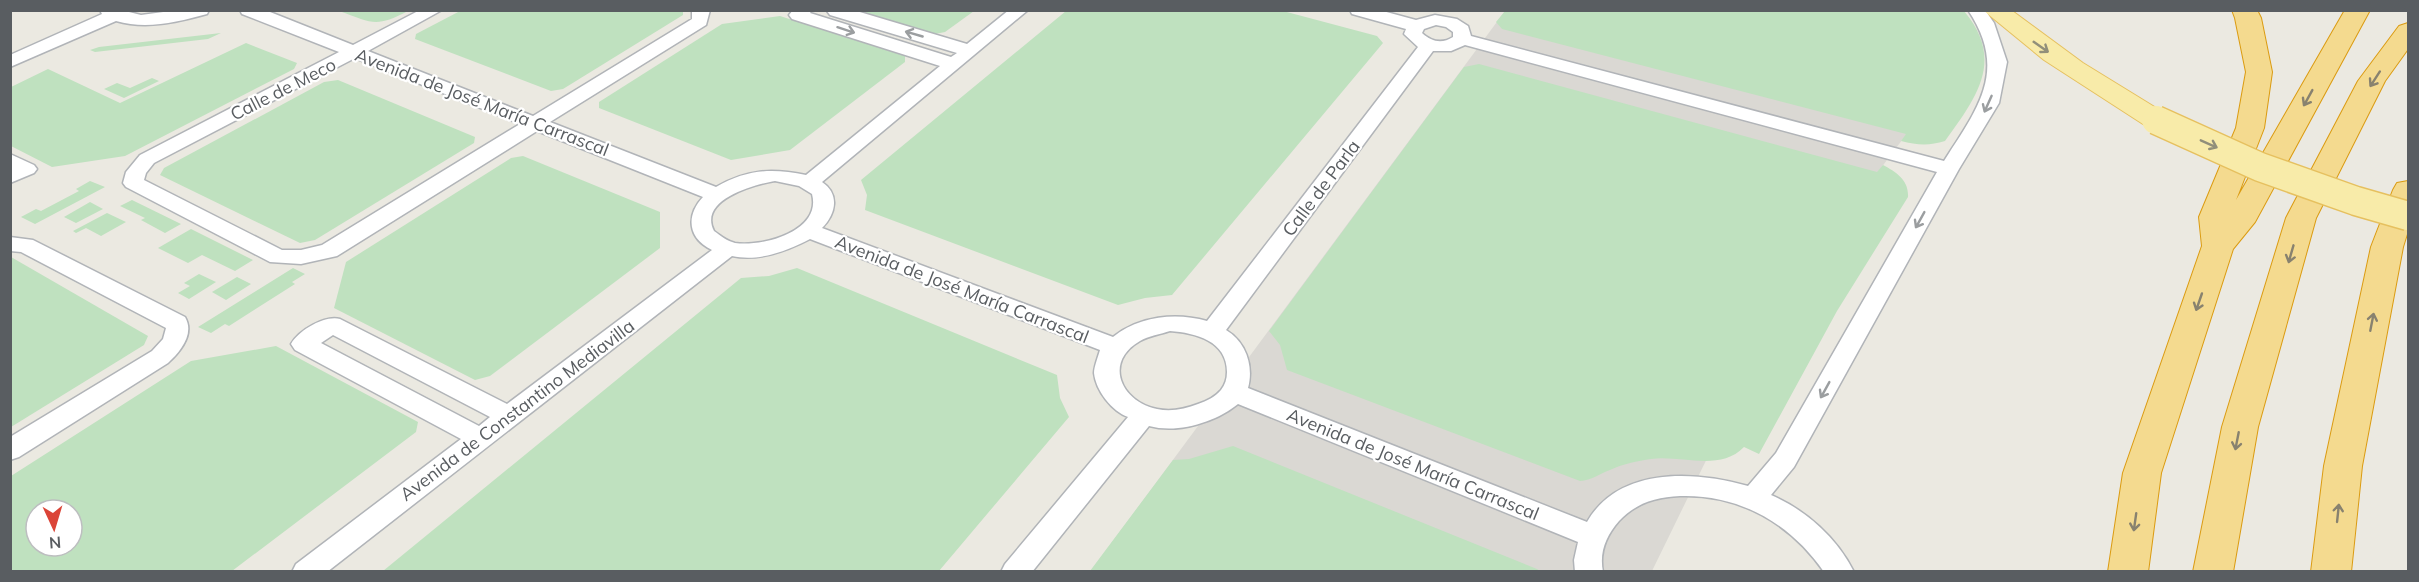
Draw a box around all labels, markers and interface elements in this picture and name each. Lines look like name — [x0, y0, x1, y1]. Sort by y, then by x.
one-way arrow — [836, 26, 855, 37]
one-way arrow — [905, 28, 924, 39]
one-way arrow — [2032, 41, 2048, 53]
street label: Avenida de José María Carrascal — [352, 43, 612, 161]
street label: Calle de Meco — [226, 53, 340, 125]
one-way arrow — [2368, 70, 2380, 87]
one-way arrow — [2302, 89, 2314, 106]
one-way arrow — [1981, 95, 1993, 113]
street label: Calle de Parla — [1277, 135, 1365, 241]
one-way arrow — [2200, 139, 2218, 150]
one-way arrow — [1914, 211, 1926, 228]
street label: Avenida de José María Carrascal — [832, 230, 1092, 348]
one-way arrow — [2284, 244, 2296, 263]
one-way arrow — [2193, 292, 2204, 311]
one-way arrow — [2367, 312, 2378, 332]
street label: Avenida de Constantino Mediavilla — [395, 314, 639, 506]
one-way arrow — [1818, 381, 1830, 398]
street label: Avenida de José María Carrascal — [1284, 403, 1542, 525]
one-way arrow — [2231, 431, 2242, 451]
north arrow — [24, 498, 84, 558]
one-way arrow — [2332, 504, 2343, 524]
one-way arrow — [2129, 512, 2140, 532]
text: N — [48, 533, 62, 553]

